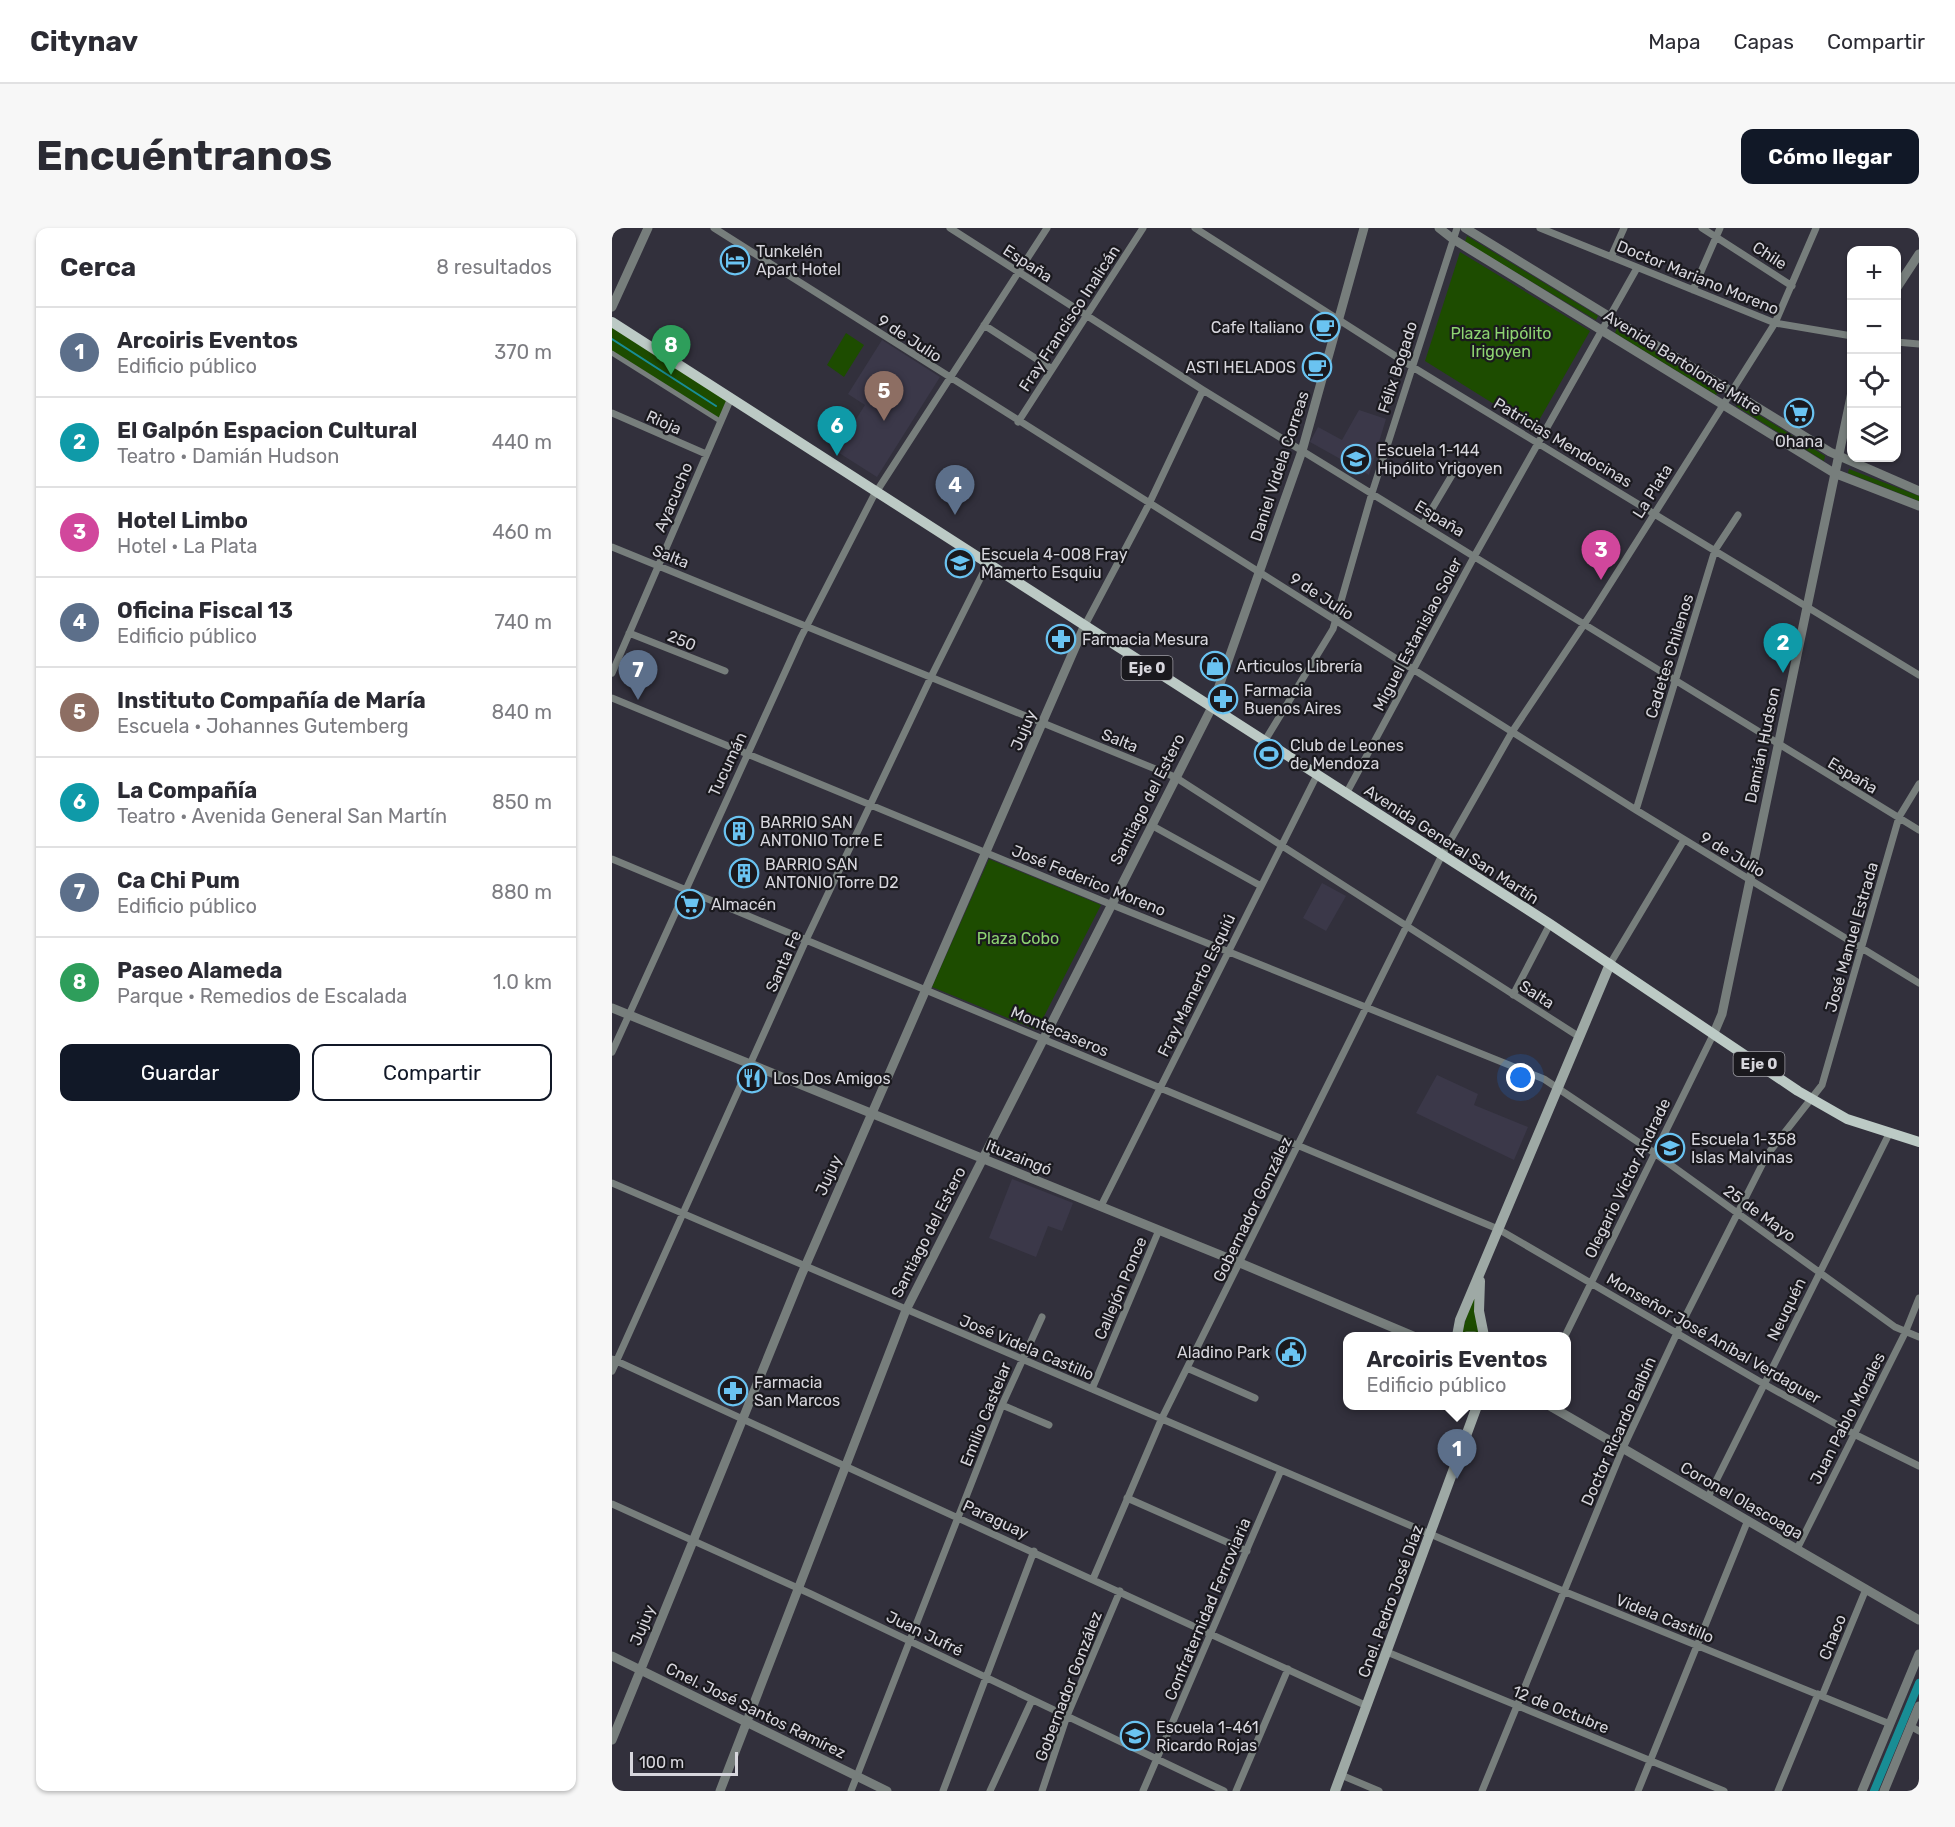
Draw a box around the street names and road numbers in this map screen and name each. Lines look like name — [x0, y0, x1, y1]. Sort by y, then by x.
street label: Doctor Mariano Moreno — [1614, 236, 1782, 319]
street label: Chile — [1749, 237, 1790, 274]
street label: España — [1000, 241, 1056, 286]
street label: Fray Francisco Inalicán — [1015, 242, 1124, 395]
street label: Avenida Bartolomé Mitre — [1600, 306, 1765, 419]
street label: 9 de Julio — [874, 311, 945, 366]
street label: Félix Bogado — [1374, 319, 1421, 415]
street label: Daniel Videla Correas — [1246, 389, 1313, 544]
street label: Patricias Mendocinas — [1490, 394, 1635, 491]
street label: Rioja — [643, 406, 684, 439]
street label: Ayacucho — [650, 460, 697, 535]
street label: La Plata — [1629, 461, 1676, 522]
street label: España — [1411, 496, 1468, 541]
street label: Salta — [650, 541, 692, 572]
street label: Miguel Estanislao Soler — [1369, 554, 1466, 714]
street label: 9 de Julio — [1286, 569, 1357, 624]
street label: Cadetes Chilenos — [1641, 592, 1697, 721]
street label: 250 — [665, 626, 699, 655]
road number: Eje 0 — [1122, 656, 1172, 680]
street label: Damián Hudson — [1741, 685, 1784, 805]
street label: Jujuy — [1006, 707, 1041, 753]
street label: Salta — [1099, 725, 1141, 756]
street label: Tucumán — [704, 729, 751, 799]
street label: Santiago del Estero — [1106, 731, 1189, 868]
street label: España — [1824, 753, 1881, 798]
street label: Avenida General San Martín — [1361, 781, 1543, 908]
street label: 9 de Julio — [1697, 828, 1769, 881]
street label: José Federico Moreno — [1009, 841, 1169, 920]
street label: José Manuel Estrada — [1821, 860, 1882, 1014]
street label: Fray Mamerto Esquiú — [1154, 911, 1239, 1060]
street label: Santa Fe — [761, 927, 805, 995]
street label: Salta — [1516, 976, 1558, 1013]
street label: Montecaseros — [1008, 1002, 1112, 1061]
road number: Eje 0 — [1734, 1052, 1784, 1076]
street label: Olegario Víctor Andrade — [1580, 1095, 1675, 1261]
street label: Gobernador González — [1209, 1133, 1296, 1285]
street label: Ituzaingó — [983, 1136, 1055, 1179]
street label: Jujuy — [811, 1152, 846, 1198]
street label: Santiago del Estero — [887, 1164, 970, 1301]
street label: 25 de Mayo — [1720, 1181, 1799, 1246]
street label: Callejón Ponce — [1090, 1234, 1151, 1343]
street label: Monseñor José Aníbal Verdaguer — [1603, 1269, 1824, 1408]
street label: Neuquén — [1763, 1275, 1810, 1344]
street label: José Videla Castillo — [957, 1311, 1097, 1384]
street label: Juan Pablo Morales — [1806, 1349, 1889, 1487]
street label: Doctor Ricardo Balbín — [1577, 1354, 1660, 1509]
street label: Emilio Castelar — [956, 1359, 1015, 1469]
street label: Coronel Olascoaga — [1677, 1458, 1806, 1543]
street label: Paraguay — [960, 1496, 1032, 1543]
street label: Confraternidad Ferroviaria — [1160, 1515, 1255, 1703]
street label: Cnel. Pedro José Díaz — [1354, 1522, 1427, 1680]
street label: Videla Castillo — [1613, 1590, 1717, 1647]
street label: Jujuy — [626, 1602, 659, 1648]
street label: Juan Jufré — [883, 1607, 966, 1660]
street label: Gobernador González — [1031, 1608, 1106, 1764]
street label: Chaco — [1815, 1612, 1850, 1663]
street label: Cnel. José Santos Ramírez — [663, 1659, 849, 1762]
street label: 12 de Octubre — [1510, 1681, 1612, 1737]

